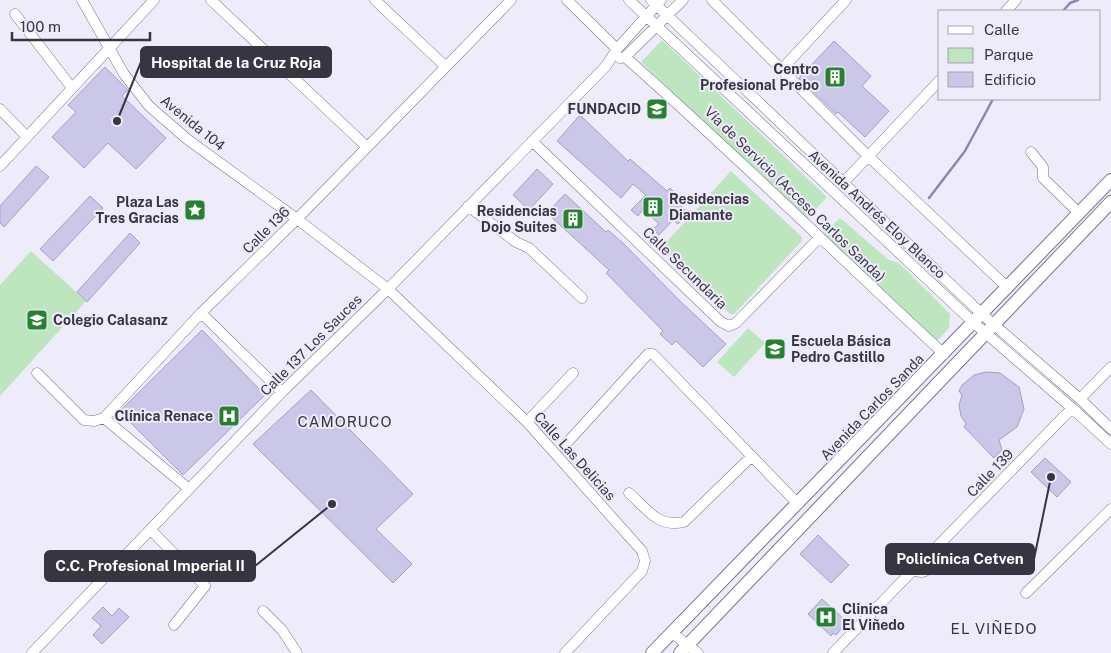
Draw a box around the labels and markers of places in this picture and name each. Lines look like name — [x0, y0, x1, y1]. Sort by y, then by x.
callout: Hospital de la Cruz Roja — [141, 47, 331, 77]
place label: Centro Profesional Prebo — [700, 61, 819, 93]
building icon: Centro Profesional Prebo — [823, 65, 847, 89]
school or university icon: FUNDACID — [645, 97, 669, 121]
place label: FUNDACID — [568, 101, 641, 117]
place label: Residencias Diamante — [669, 191, 749, 223]
place label: Plaza Las Tres Gracias — [96, 194, 179, 226]
building icon: Residencias Diamante — [641, 195, 665, 219]
place icon: Plaza Las Tres Gracias — [183, 198, 207, 222]
place label: Residencias Dojo Suites — [477, 203, 557, 235]
building icon: Residencias Dojo Suites — [561, 207, 585, 231]
school or university icon: Colegio Calasanz — [25, 308, 49, 332]
place label: Colegio Calasanz — [53, 312, 168, 328]
place label: Escuela Básica Pedro Castillo — [791, 333, 891, 365]
school or university icon: Escuela Básica Pedro Castillo — [763, 337, 787, 361]
hospital icon: Clínica Renace — [217, 404, 241, 428]
place label: Clínica Renace — [114, 408, 213, 424]
callout: Policlínica Cetven — [886, 544, 1034, 574]
callout: C.C. Profesional Imperial II — [45, 551, 255, 581]
place label: Clinica El Viñedo — [842, 601, 905, 633]
hospital icon: Clinica El Viñedo — [814, 605, 838, 629]

